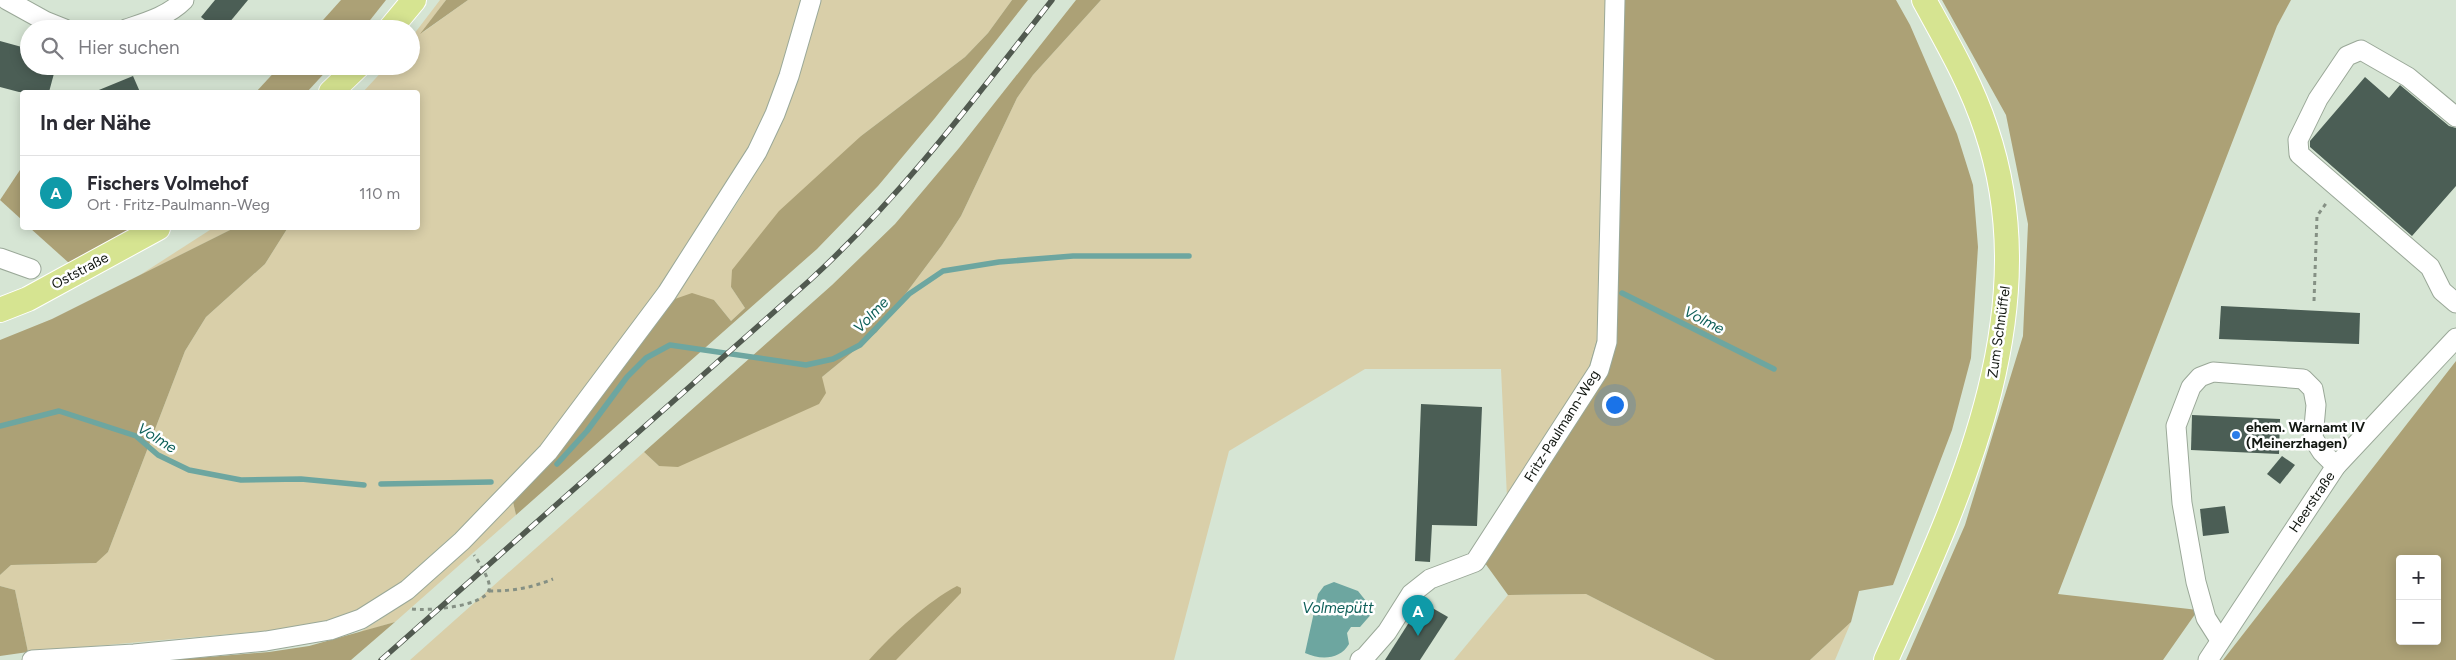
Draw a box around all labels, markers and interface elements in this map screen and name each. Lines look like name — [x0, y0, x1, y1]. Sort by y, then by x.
search box — [20, 20, 420, 75]
icon: search — [38, 34, 66, 62]
text: Hier suchen — [78, 36, 179, 59]
text: In der Nähe — [40, 110, 151, 135]
text: Fischers Volmehof — [87, 172, 249, 195]
text: A — [50, 184, 62, 203]
text: 110 m — [359, 184, 400, 203]
text: Ort · Fritz-Paulmann-Weg — [87, 195, 270, 214]
street label: Oststraße — [49, 249, 112, 293]
street label: Zum Schnüffel — [1984, 285, 2014, 379]
water label: Volme — [850, 293, 892, 337]
water label: Volme — [1681, 302, 1727, 338]
street label: Fritz-Paulmann-Weg — [1521, 367, 1603, 485]
your location — [1602, 392, 1628, 418]
water label: Volme — [134, 419, 180, 457]
place label: ehem. Warnamt IV (Meinerzhagen) — [2246, 419, 2365, 452]
marker: ehem. Warnamt IV (Meinerzhagen) — [2230, 429, 2242, 441]
street label: Heerstraße — [2285, 468, 2339, 536]
map controls — [2396, 555, 2441, 645]
button: + — [2396, 555, 2441, 600]
pin: A — [1402, 595, 1434, 636]
water label: Volmepütt — [1302, 599, 1374, 617]
button: − — [2396, 600, 2441, 645]

